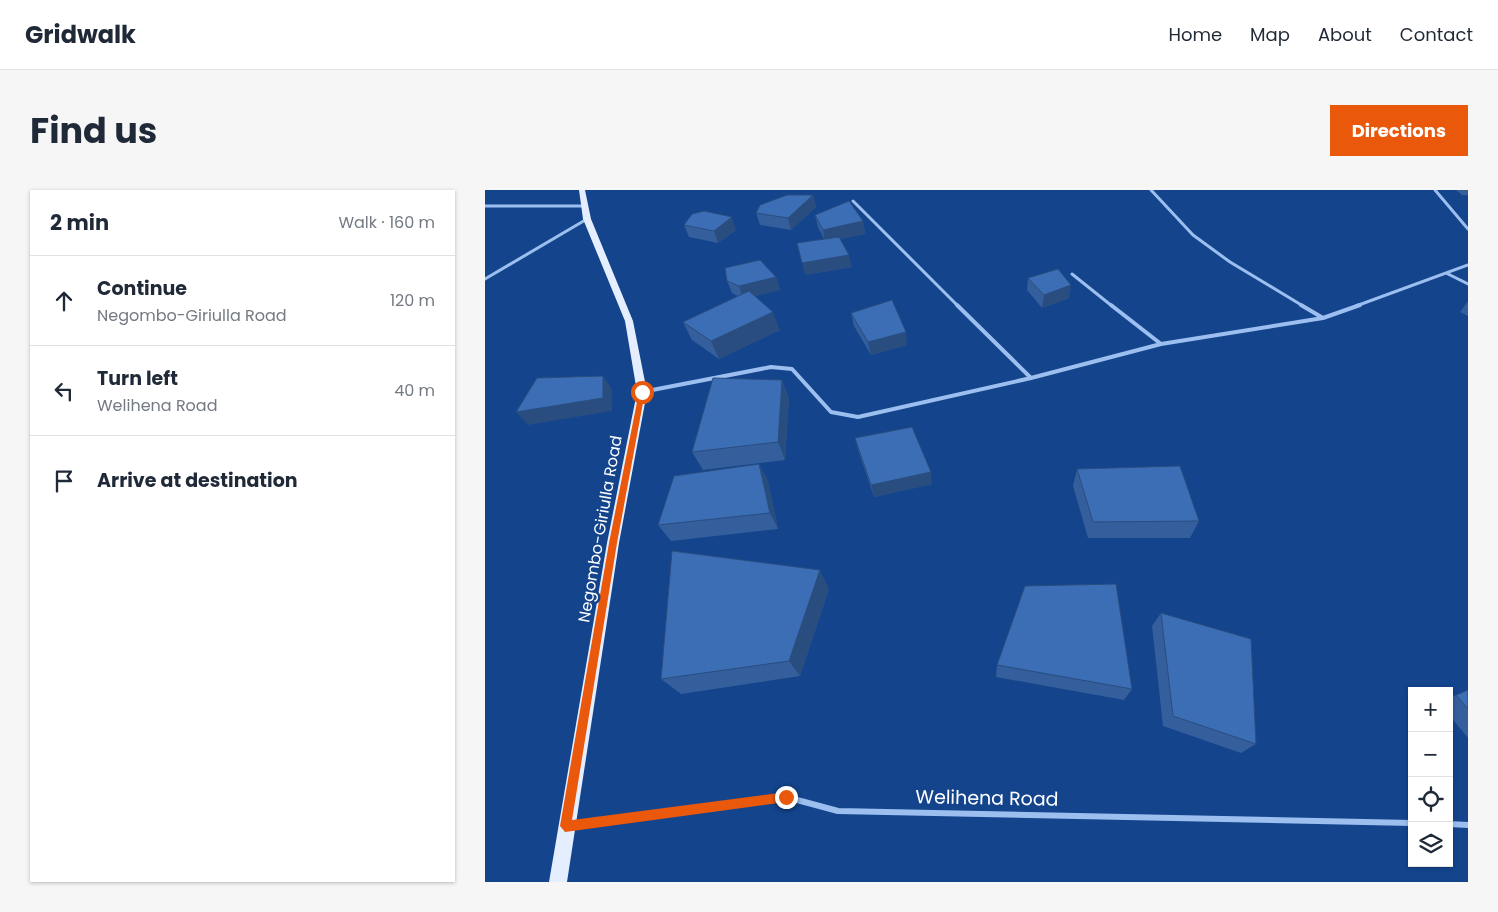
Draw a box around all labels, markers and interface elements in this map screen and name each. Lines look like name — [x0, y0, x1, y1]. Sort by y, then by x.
text: Gridwalk — [25, 18, 136, 51]
text: Home — [1168, 22, 1222, 47]
text: Map — [1250, 22, 1290, 47]
text: About — [1318, 22, 1372, 47]
text: Contact — [1400, 22, 1473, 47]
button: Directions — [1330, 105, 1468, 156]
text: Find us — [30, 106, 157, 155]
text: 2 min — [50, 208, 109, 237]
text: Walk · 160 m — [338, 211, 435, 234]
text: Continue — [97, 275, 187, 302]
icon: ahead — [50, 287, 78, 315]
text: 120 m — [390, 289, 435, 312]
text: Negombo-Giriulla Road — [97, 304, 287, 327]
text: Turn left — [97, 365, 178, 392]
icon: left — [50, 377, 78, 405]
text: 40 m — [394, 379, 435, 402]
route start — [631, 381, 654, 404]
text: Welihena Road — [97, 394, 218, 417]
street label: Negombo-Giriulla Road — [572, 434, 628, 624]
icon: arrive — [50, 467, 78, 495]
text: Arrive at destination — [97, 467, 298, 494]
map controls — [1408, 687, 1453, 867]
button: + — [1408, 687, 1453, 732]
button: − — [1408, 732, 1453, 777]
button: locate — [1408, 777, 1453, 822]
street label: Welihena Road — [915, 783, 1059, 813]
route end — [775, 786, 798, 809]
button: layers — [1408, 822, 1453, 867]

